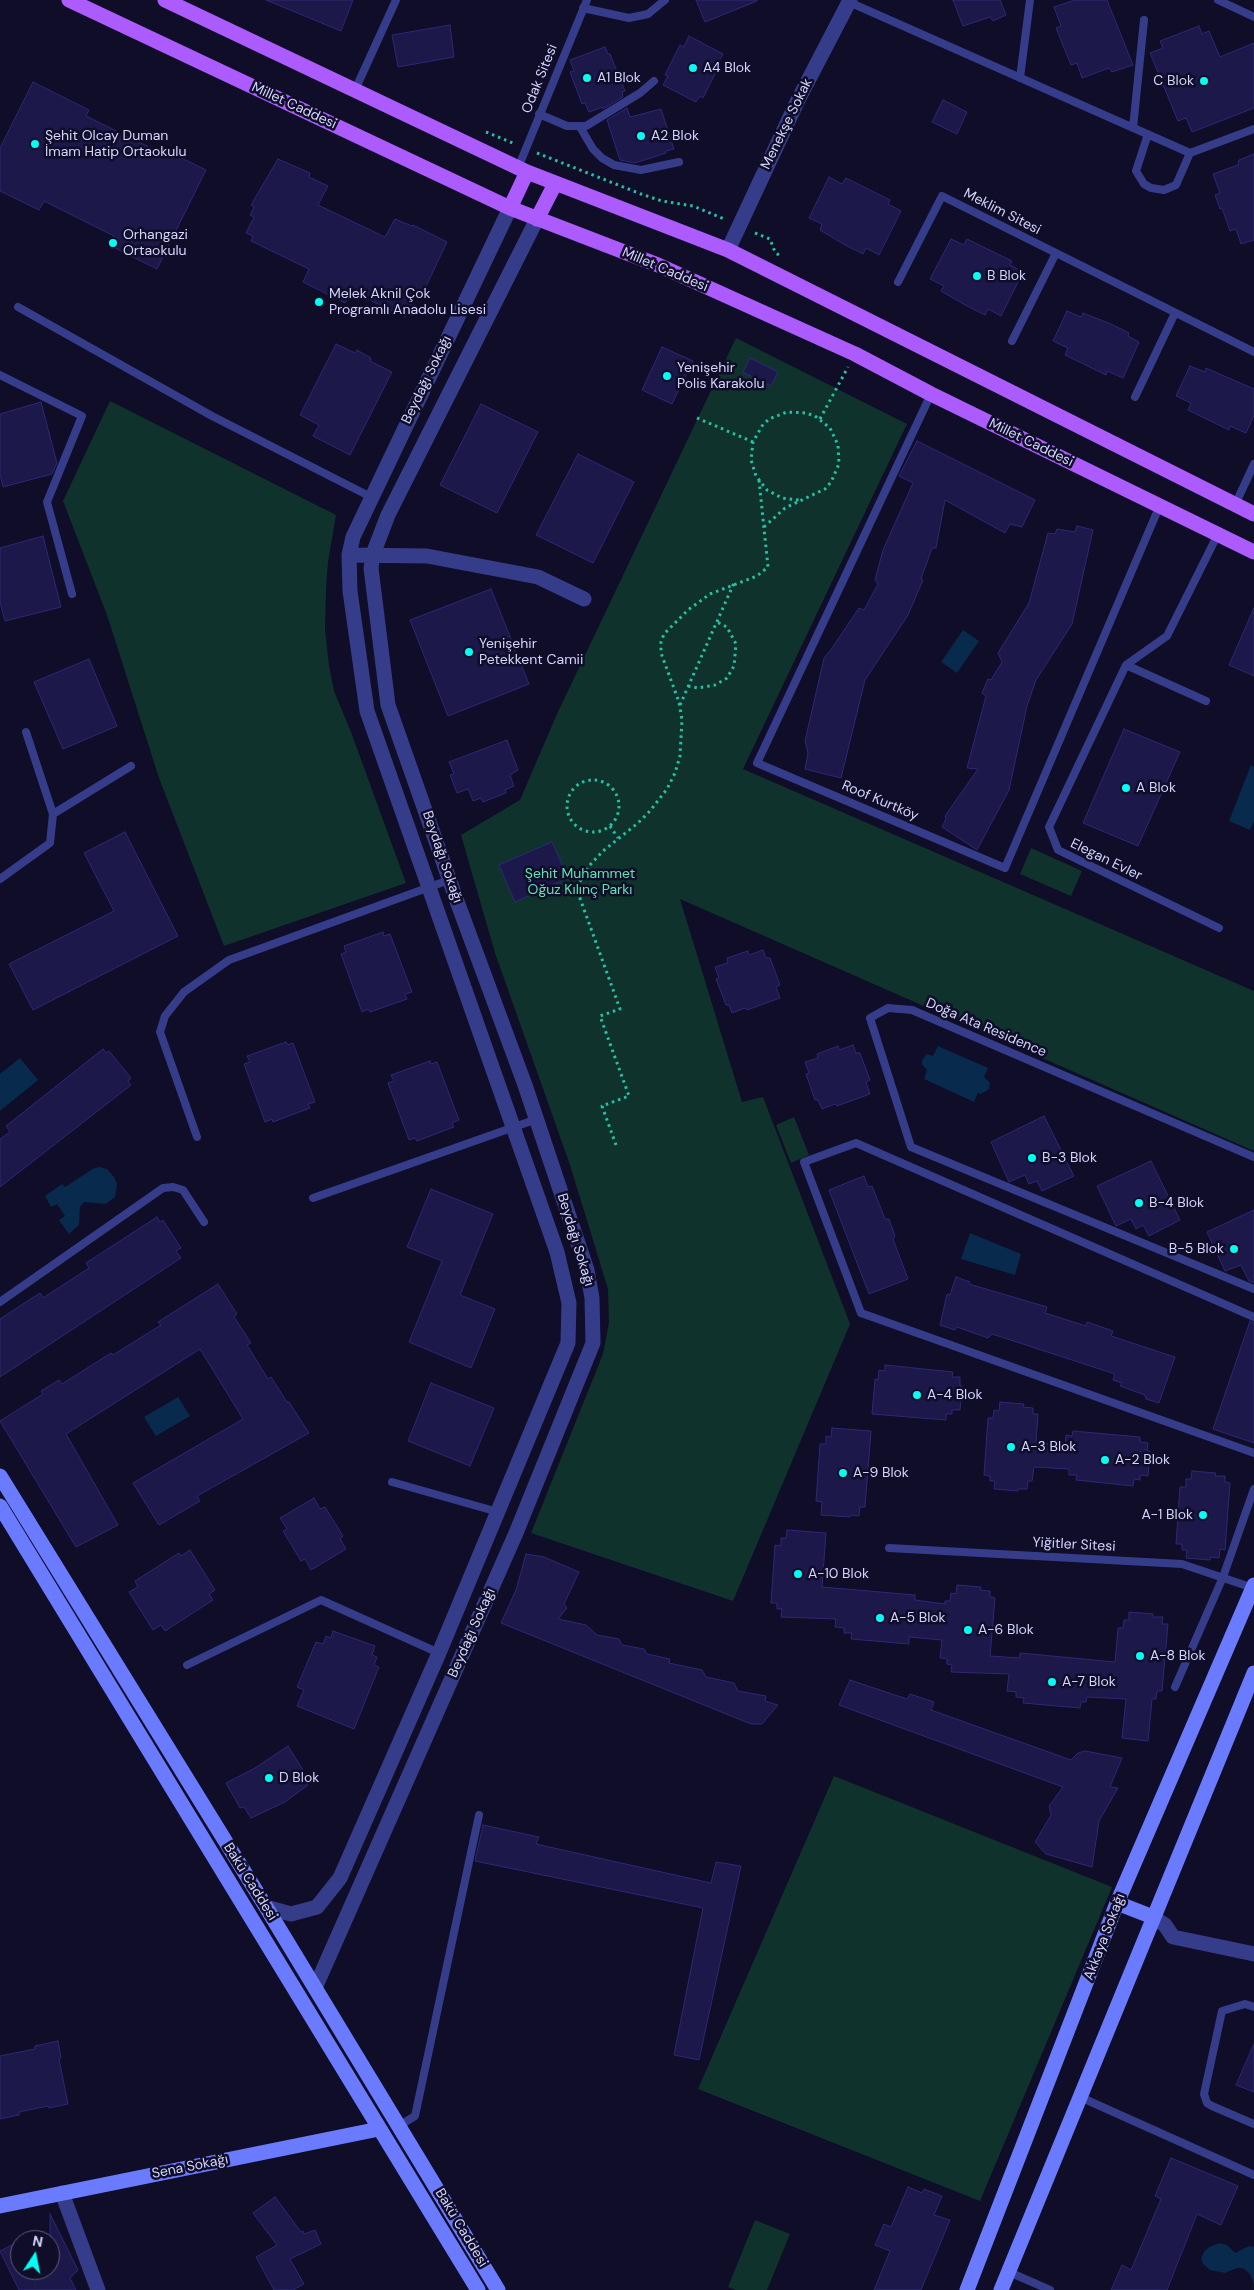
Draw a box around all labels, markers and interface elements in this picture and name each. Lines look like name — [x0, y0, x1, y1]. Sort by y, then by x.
street label: Odak Sitesi — [519, 42, 561, 116]
place label: A4 Blok — [703, 60, 751, 76]
marker: A4 Blok — [687, 62, 699, 74]
place label: A1 Blok — [597, 70, 641, 86]
marker: A1 Blok — [581, 72, 593, 84]
place label: C Blok — [1153, 73, 1194, 89]
marker: C Blok — [1198, 75, 1210, 87]
street label: Menekşe Sokak — [758, 76, 816, 172]
street label: Millet Caddesi — [249, 79, 339, 133]
place label: Şehit Olcay Duman İmam Hatip Ortaokulu — [45, 128, 186, 160]
place label: A2 Blok — [651, 128, 699, 144]
marker: A2 Blok — [635, 130, 647, 142]
marker: Şehit Olcay Duman İmam Hatip Ortaokulu — [29, 138, 41, 150]
street label: Meklim Sitesi — [961, 185, 1043, 239]
place label: Orhangazi Ortaokulu — [123, 227, 188, 260]
marker: Orhangazi Ortaokulu — [107, 237, 119, 249]
street label: Millet Caddesi — [619, 244, 711, 296]
place label: B Blok — [987, 268, 1026, 284]
marker: B Blok — [971, 270, 983, 282]
place label: Melek Aknil Çok Programlı Anadolu Lisesi — [329, 286, 486, 318]
marker: Melek Aknil Çok Programlı Anadolu Lisesi — [313, 296, 325, 308]
street label: Beydağı Sokağı — [398, 333, 456, 427]
place label: Yenişehir Polis Karakolu — [677, 360, 765, 392]
marker: Yenişehir Polis Karakolu — [661, 370, 673, 382]
street label: Millet Caddesi — [986, 415, 1076, 471]
place label: Yenişehir Petekkent Camii — [479, 636, 583, 669]
marker: Yenişehir Petekkent Camii — [463, 646, 475, 658]
street label: Roof Kurtköy — [839, 777, 921, 825]
place label: A Blok — [1136, 780, 1176, 796]
marker: A Blok — [1120, 782, 1132, 794]
street label: Beydağı Sokağı — [418, 809, 466, 905]
street label: Elegan Evler — [1067, 835, 1145, 885]
park label: Şehit Muhammet Oğuz Kılınç Parkı — [525, 866, 635, 899]
street label: Doğa Ata Residence — [923, 995, 1049, 1061]
place label: B-3 Blok — [1042, 1150, 1097, 1166]
marker: B-3 Blok — [1026, 1152, 1038, 1164]
street label: Beydağı Sokağı — [553, 1192, 597, 1288]
place label: B-4 Blok — [1149, 1195, 1204, 1211]
marker: B-4 Blok — [1133, 1197, 1145, 1209]
place label: B-5 Blok — [1169, 1241, 1224, 1257]
marker: B-5 Blok — [1228, 1243, 1240, 1255]
place label: A-4 Blok — [927, 1387, 983, 1403]
marker: A-4 Blok — [911, 1389, 923, 1401]
place label: A-3 Blok — [1021, 1439, 1076, 1455]
marker: A-3 Blok — [1005, 1441, 1017, 1453]
place label: A-2 Blok — [1115, 1452, 1170, 1468]
marker: A-2 Blok — [1099, 1454, 1111, 1466]
place label: A-9 Blok — [853, 1465, 909, 1481]
marker: A-9 Blok — [837, 1467, 849, 1479]
place label: A-1 Blok — [1142, 1507, 1193, 1523]
marker: A-1 Blok — [1197, 1509, 1209, 1521]
street label: Yiğitler Sitesi — [1032, 1534, 1116, 1556]
place label: A-10 Blok — [808, 1566, 869, 1582]
marker: A-10 Blok — [792, 1568, 804, 1580]
street label: Beydağı Sokağı — [445, 1586, 499, 1680]
place label: A-5 Blok — [890, 1610, 946, 1626]
marker: A-5 Blok — [874, 1612, 886, 1624]
place label: A-6 Blok — [978, 1622, 1034, 1638]
marker: A-6 Blok — [962, 1624, 974, 1636]
place label: A-8 Blok — [1150, 1648, 1206, 1664]
marker: A-8 Blok — [1134, 1650, 1146, 1662]
place label: A-7 Blok — [1062, 1674, 1116, 1690]
marker: A-7 Blok — [1046, 1676, 1058, 1688]
place label: D Blok — [279, 1770, 319, 1786]
marker: D Blok — [263, 1772, 275, 1784]
street label: Bakü Caddesi — [219, 1840, 281, 1924]
street label: Akkaya Sokağı — [1081, 1891, 1129, 1983]
street label: Sena Sokağı — [150, 2151, 230, 2183]
street label: Bakü Caddesi — [431, 2186, 491, 2270]
north arrow — [10, 2230, 60, 2280]
text: N — [31, 2231, 44, 2251]

